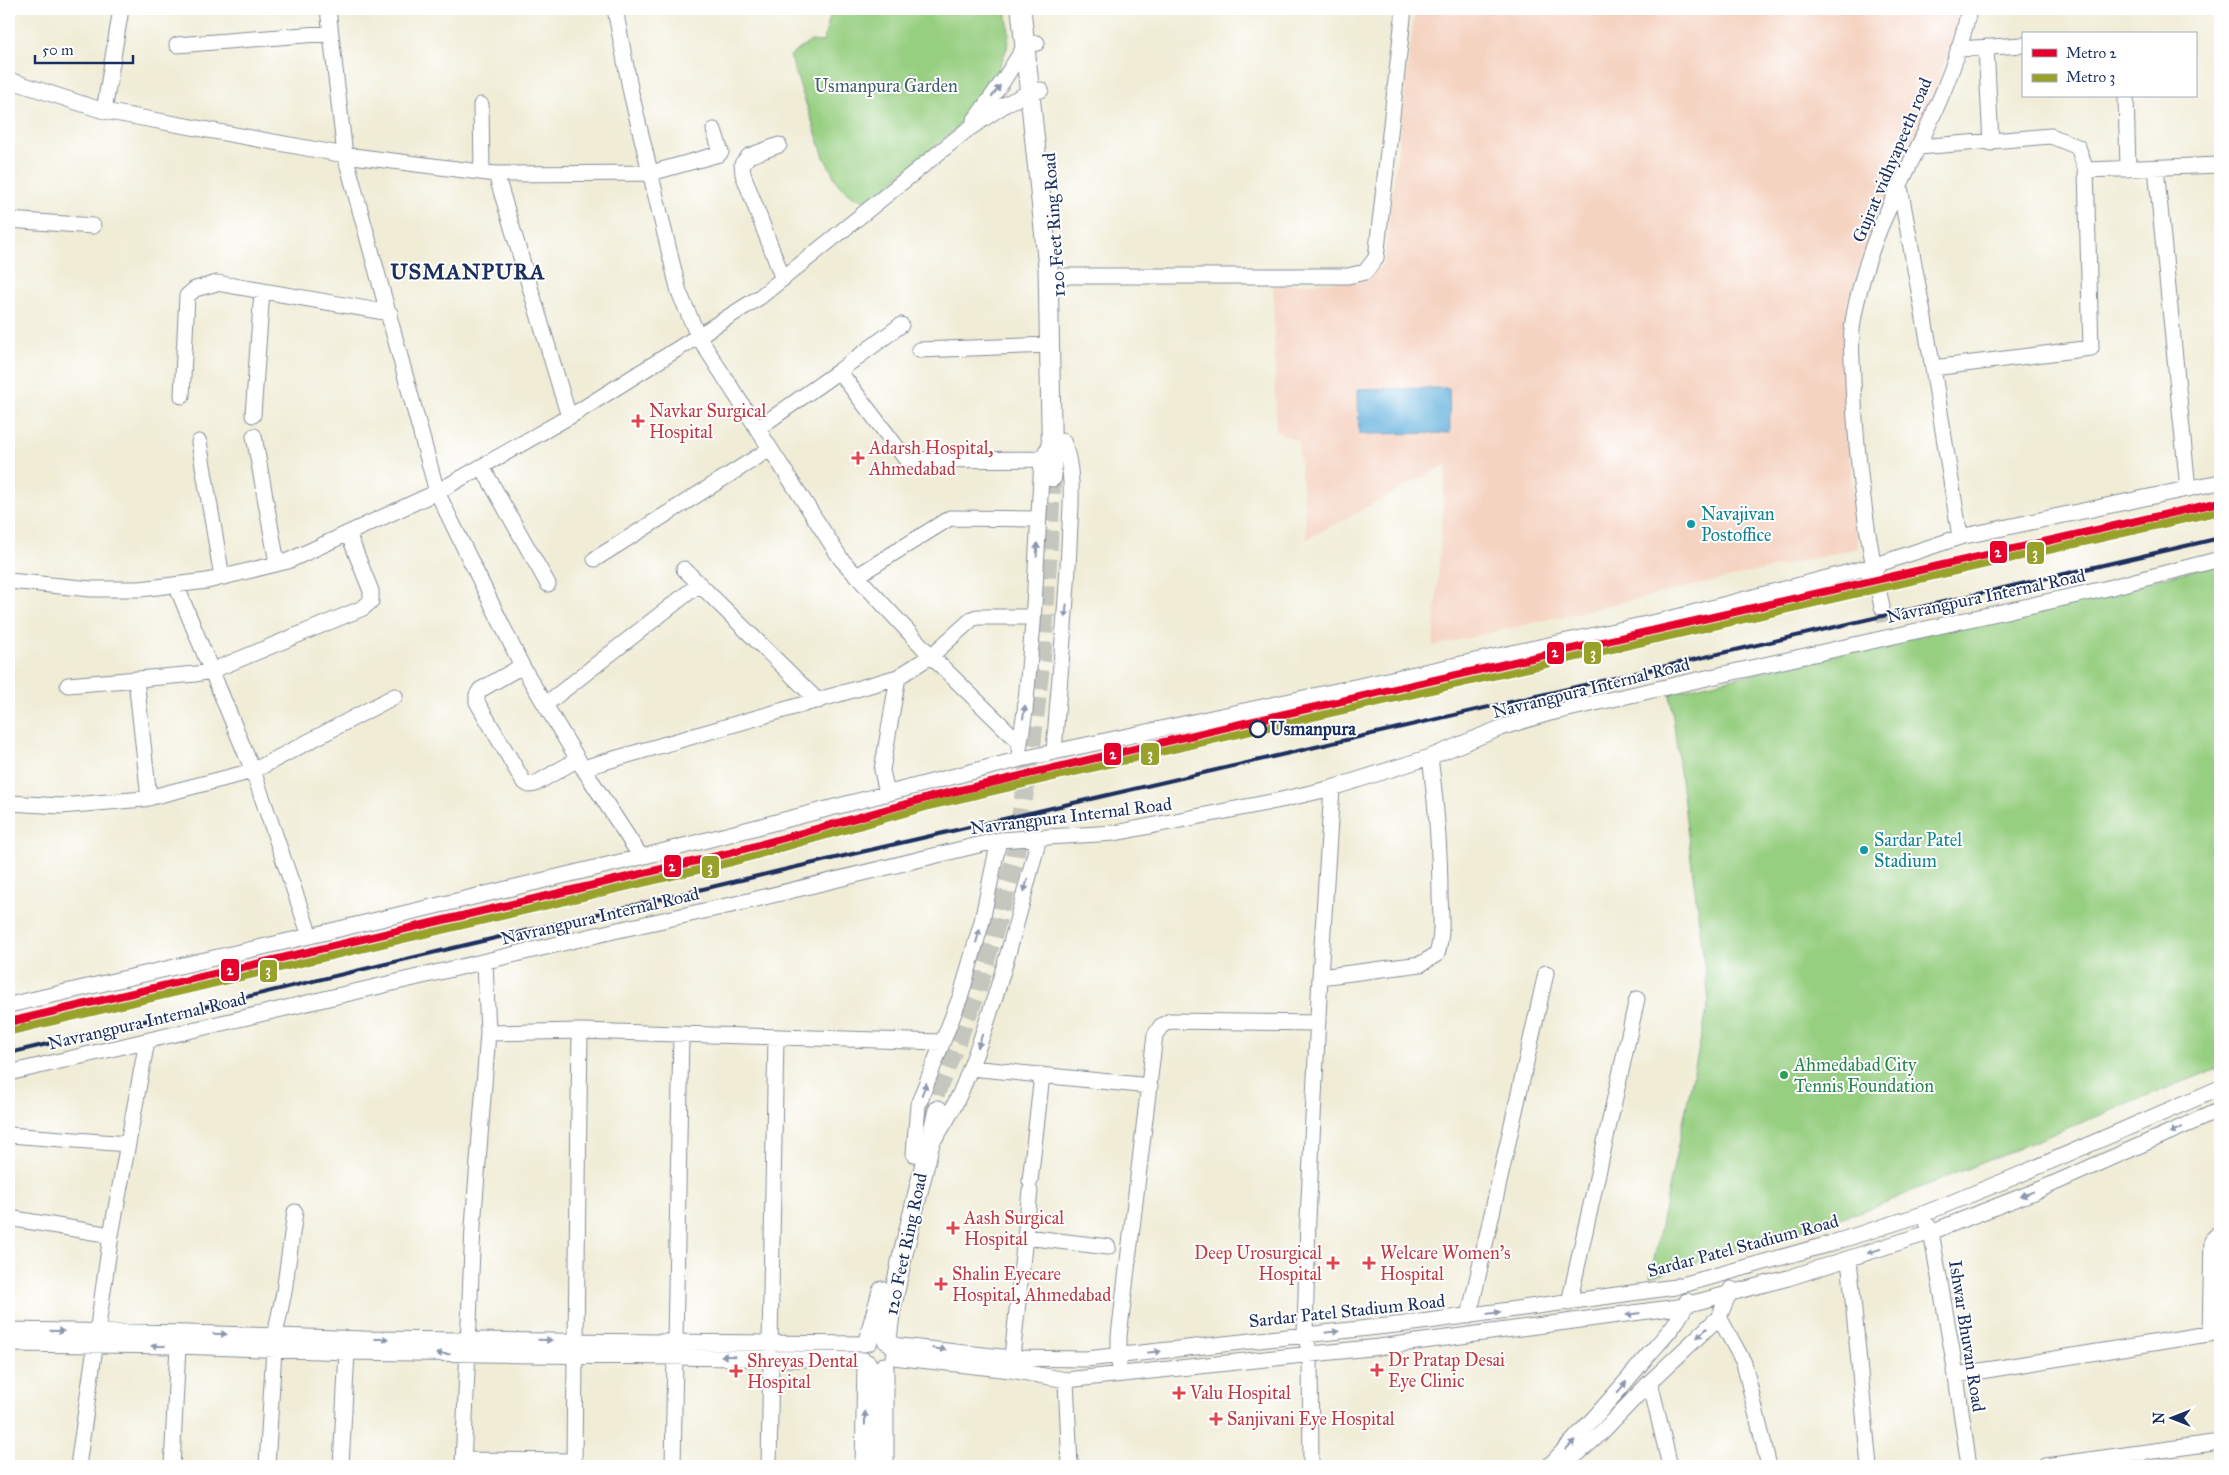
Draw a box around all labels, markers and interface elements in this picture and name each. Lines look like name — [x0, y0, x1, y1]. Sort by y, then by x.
scale bar — [35, 32, 132, 64]
legend — [2022, 32, 2196, 98]
text: 50 m — [42, 41, 74, 59]
text: Metro 2 — [2066, 44, 2117, 62]
text: Metro 3 — [2066, 68, 2115, 86]
street label: Gujrat vidhyapeeth road — [1847, 74, 1937, 246]
park label: Usmanpura Garden — [814, 75, 958, 97]
one-way arrow — [991, 84, 1001, 98]
street label: 120 Feet Ring Road — [1038, 152, 1071, 298]
district label: USMANPURA — [390, 258, 546, 285]
place label: Navkar Surgical Hospital — [649, 400, 767, 443]
marker: Navkar Surgical Hospital — [631, 414, 645, 428]
place label: Adarsh Hospital, Ahmedabad — [868, 437, 994, 480]
marker: Adarsh Hospital, Ahmedabad — [851, 451, 865, 465]
place label: Navajivan Postoffice — [1701, 503, 1775, 546]
marker: Navajivan Postoffice — [1685, 518, 1697, 530]
line badge: 2 — [1989, 540, 2008, 564]
line badge: 3 — [2026, 541, 2045, 565]
one-way arrow — [1033, 542, 1041, 558]
text: 2 — [1995, 544, 2003, 561]
text: 3 — [2032, 545, 2038, 563]
street label: Navrangpura Internal Road — [1885, 564, 2088, 629]
one-way arrow — [1062, 603, 1070, 619]
line badge: 2 — [1546, 641, 1565, 665]
line badge: 3 — [1583, 641, 1602, 665]
text: 2 — [1552, 644, 1560, 661]
text: 3 — [1590, 645, 1596, 663]
street label: Navrangpura Internal Road — [1490, 653, 1692, 724]
one-way arrow — [1021, 704, 1029, 720]
place label: Usmanpura — [1270, 718, 1356, 741]
marker: Usmanpura — [1249, 720, 1267, 738]
line badge: 2 — [1103, 742, 1122, 766]
line badge: 3 — [1140, 742, 1160, 766]
text: 2 — [1110, 746, 1118, 763]
text: 3 — [1147, 746, 1153, 764]
street label: Navrangpura Internal Road — [969, 793, 1173, 840]
place label: Sardar Patel Stadium — [1874, 829, 1962, 872]
marker: Sardar Patel Stadium — [1858, 844, 1870, 856]
line badge: 2 — [663, 854, 682, 878]
line badge: 3 — [701, 855, 720, 879]
text: 2 — [669, 858, 677, 875]
text: 3 — [707, 859, 713, 877]
one-way arrow — [1022, 878, 1030, 893]
street label: Navrangpura Internal Road — [499, 882, 701, 950]
one-way arrow — [974, 928, 982, 943]
line badge: 2 — [220, 958, 240, 982]
line badge: 3 — [259, 959, 278, 983]
text: 2 — [227, 962, 235, 979]
text: 3 — [265, 962, 271, 980]
street label: Navrangpura Internal Road — [46, 987, 248, 1055]
one-way arrow — [976, 1034, 983, 1049]
place label: Ahmedabad City Tennis Foundation — [1793, 1054, 1934, 1097]
marker: Ahmedabad City Tennis Foundation — [1778, 1069, 1790, 1081]
one-way arrow — [920, 1081, 928, 1096]
one-way arrow — [2169, 1126, 2183, 1134]
street label: 120 Feet Ring Road — [880, 1171, 933, 1317]
one-way arrow — [2019, 1191, 2034, 1199]
place label: Aash Surgical Hospital — [963, 1207, 1064, 1250]
street label: Sardar Patel Stadium Road — [1645, 1210, 1841, 1282]
marker: Aash Surgical Hospital — [946, 1221, 960, 1235]
place label: Deep Urosurgical Hospital — [1194, 1242, 1322, 1285]
place label: Welcare Women's Hospital — [1380, 1242, 1511, 1285]
one-way arrow — [1867, 1248, 1882, 1256]
marker: Deep Urosurgical Hospital — [1326, 1256, 1340, 1270]
marker: Welcare Women's Hospital — [1362, 1256, 1376, 1270]
street label: Ishwar Bhuvan Road — [1944, 1259, 1990, 1413]
place label: Shalin Eyecare Hospital, Ahmedabad — [952, 1263, 1111, 1306]
marker: Shalin Eyecare Hospital, Ahmedabad — [934, 1277, 948, 1291]
street label: Sardar Patel Stadium Road — [1248, 1290, 1446, 1332]
one-way arrow — [1486, 1309, 1502, 1317]
one-way arrow — [1624, 1310, 1640, 1318]
one-way arrow — [50, 1327, 66, 1335]
one-way arrow — [1697, 1327, 1709, 1339]
one-way arrow — [1325, 1328, 1341, 1336]
one-way arrow — [212, 1330, 228, 1338]
one-way arrow — [375, 1335, 391, 1343]
one-way arrow — [537, 1336, 553, 1344]
one-way arrow — [149, 1342, 165, 1350]
one-way arrow — [932, 1345, 948, 1353]
one-way arrow — [1146, 1348, 1162, 1356]
place label: Dr Pratap Desai Eye Clinic — [1388, 1349, 1505, 1392]
one-way arrow — [434, 1350, 450, 1358]
place label: Shreyas Dental Hospital — [747, 1350, 858, 1393]
one-way arrow — [719, 1352, 735, 1360]
marker: Dr Pratap Desai Eye Clinic — [1370, 1363, 1384, 1377]
marker: Shreyas Dental Hospital — [729, 1364, 743, 1378]
one-way arrow — [1616, 1380, 1627, 1393]
place label: Valu Hospital — [1189, 1382, 1291, 1404]
marker: Valu Hospital — [1172, 1386, 1186, 1400]
north arrow — [2146, 1392, 2196, 1442]
place label: Sanjivani Eye Hospital — [1227, 1408, 1395, 1430]
one-way arrow — [861, 1409, 869, 1425]
marker: Sanjivani Eye Hospital — [1209, 1412, 1223, 1426]
text: N — [2151, 1412, 2168, 1424]
one-way arrow — [1564, 1439, 1576, 1451]

